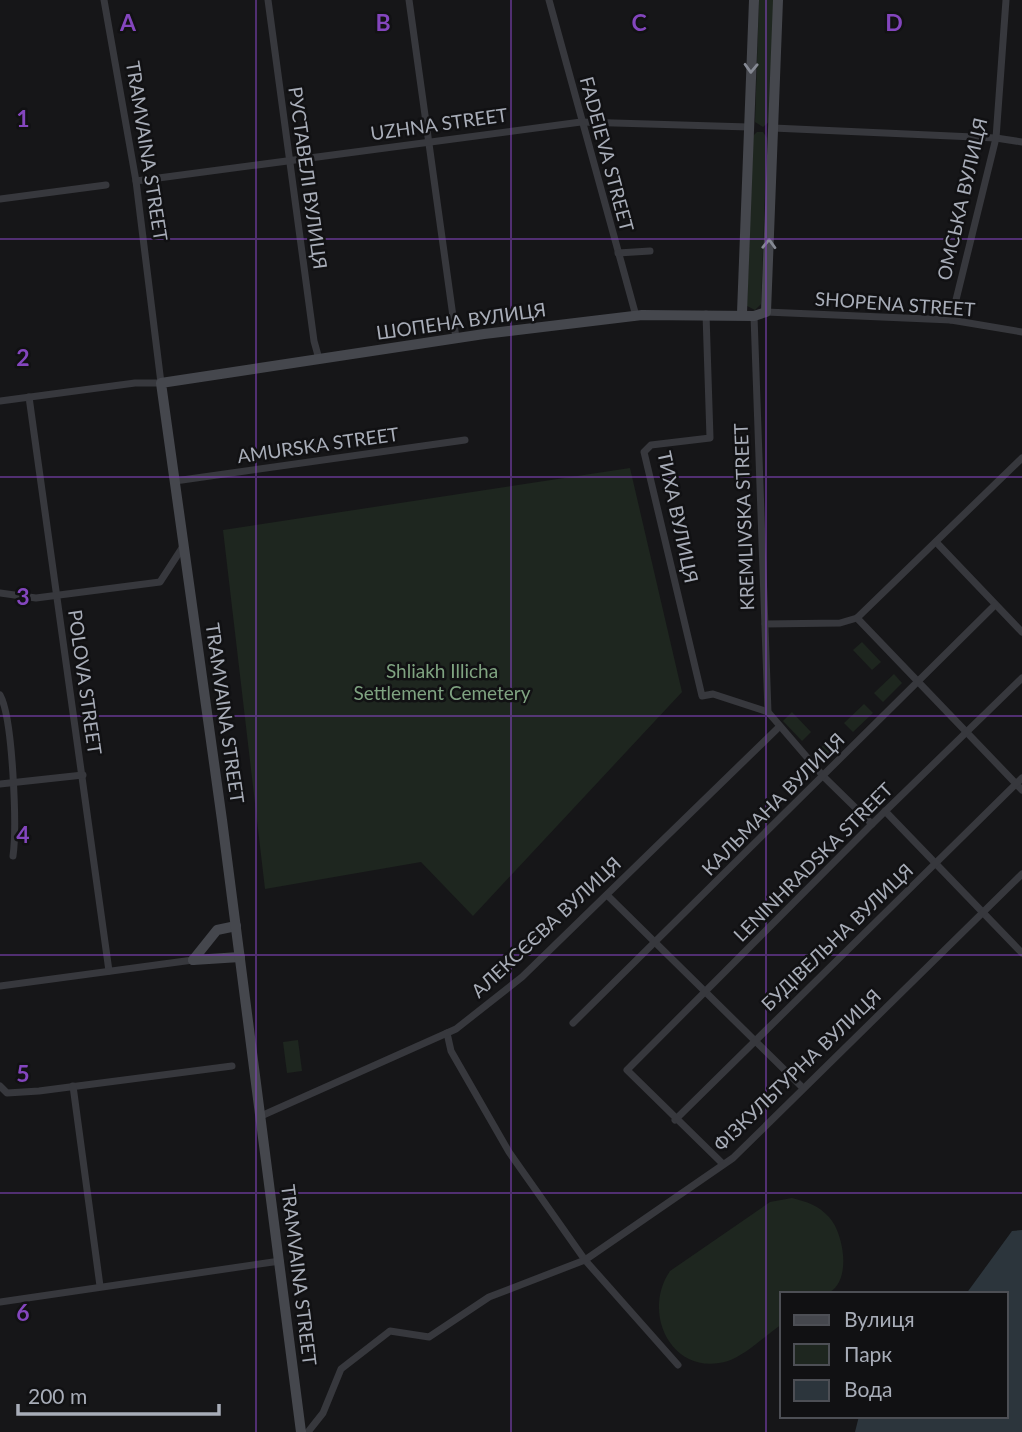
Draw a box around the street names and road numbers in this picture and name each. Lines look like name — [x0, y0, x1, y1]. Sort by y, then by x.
street label: TRAMVAINA STREET — [122, 59, 173, 243]
street label: FADEIEVA STREET — [576, 74, 639, 234]
street label: РУСТАВЕЛІ ВУЛИЦЯ — [284, 85, 333, 271]
street label: UZHNA STREET — [369, 103, 509, 145]
street label: ОМСЬКА ВУЛИЦЯ — [932, 115, 991, 282]
street label: SHOPENA STREET — [814, 286, 976, 321]
street label: ШОПЕНА ВУЛИЦЯ — [374, 297, 547, 344]
street label: AMURSKA STREET — [236, 422, 400, 467]
street label: KREMLIVSKA STREET — [729, 423, 758, 611]
street label: ТИХА ВУЛИЦЯ — [653, 449, 704, 585]
street label: POLOVA STREET — [64, 608, 107, 756]
street label: TRAMVAINA STREET — [201, 621, 250, 805]
street label: КАЛЬМАНА ВУЛИЦЯ — [697, 728, 849, 880]
street label: LENINHRADSKA STREET — [728, 777, 897, 946]
street label: АЛЕКСЄЄВА ВУЛИЦЯ — [466, 851, 625, 1002]
street label: БУДІВЕЛЬНА ВУЛИЦЯ — [756, 858, 917, 1015]
street label: ФIЗКУЛЬТУРНА ВУЛИЦЯ — [708, 984, 885, 1156]
street label: TRAMVAINA STREET — [277, 1183, 322, 1367]

